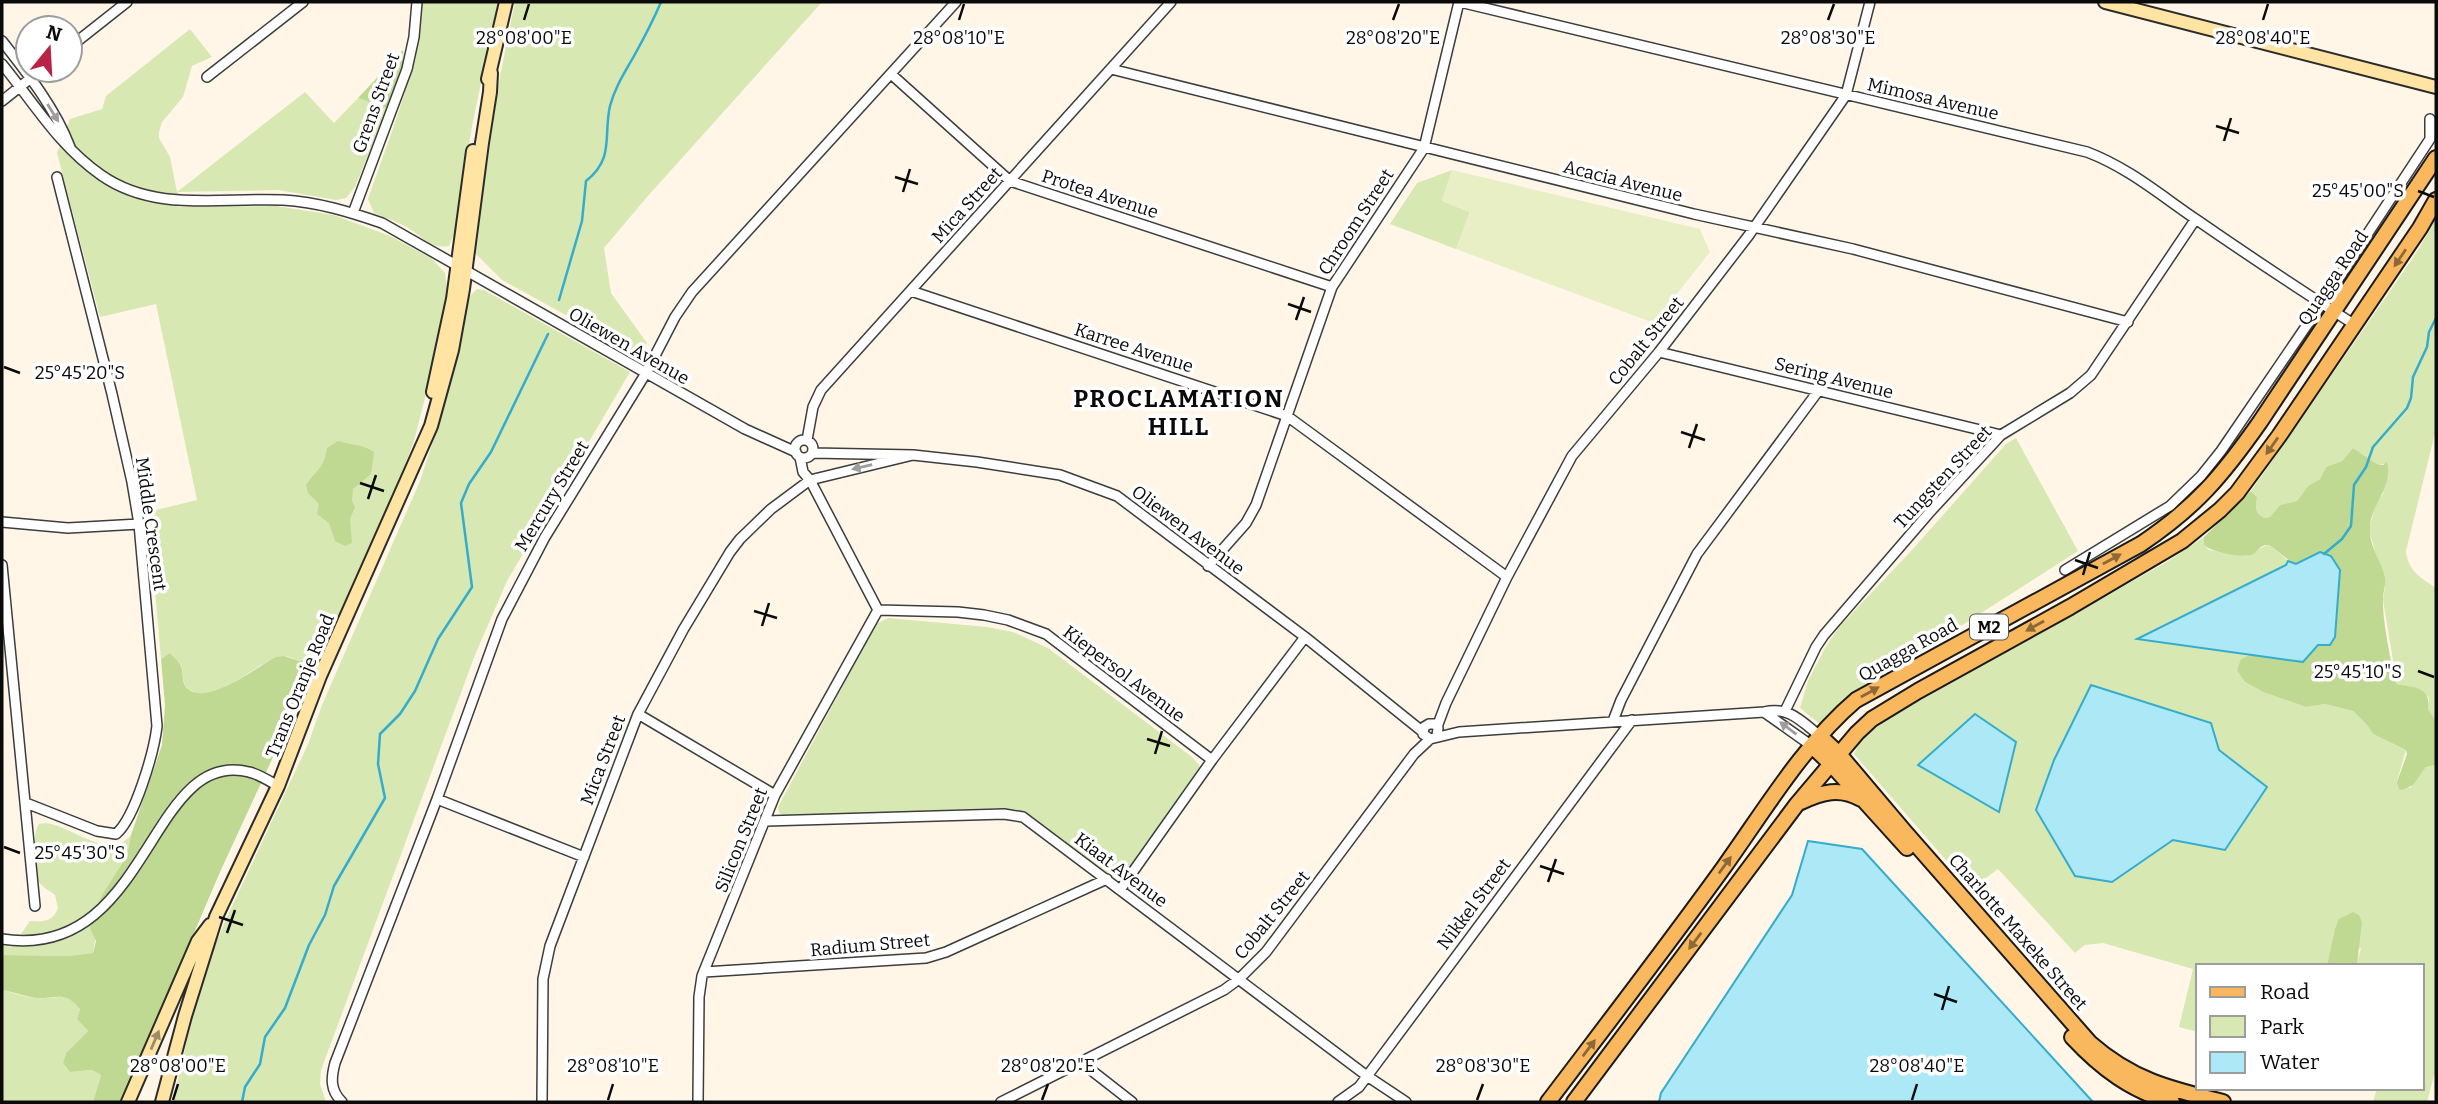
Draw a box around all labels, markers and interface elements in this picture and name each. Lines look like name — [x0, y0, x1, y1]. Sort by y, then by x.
north arrow — [14, 14, 84, 84]
text: N — [44, 20, 65, 47]
text: 28°08'00"E — [476, 27, 572, 49]
text: 28°08'10"E — [913, 27, 1005, 49]
text: 28°08'20"E — [1346, 27, 1440, 49]
text: 28°08'30"E — [1781, 27, 1875, 49]
text: 28°08'40"E — [2216, 27, 2310, 49]
street label: Grens Street — [348, 49, 404, 156]
street label: Mimosa Avenue — [1865, 73, 2001, 125]
one-way arrow — [47, 104, 59, 123]
street label: Acacia Avenue — [1561, 156, 1685, 206]
street label: Mica Street — [927, 162, 1007, 248]
street label: Chroom Street — [1314, 164, 1399, 279]
street label: Protea Avenue — [1039, 165, 1161, 223]
text: 25°45'00"S — [2312, 180, 2404, 202]
street label: Quagga Road — [2293, 226, 2373, 330]
one-way arrow — [2393, 249, 2407, 267]
street label: Cobalt Street — [1604, 292, 1689, 390]
street label: Oliewen Avenue — [565, 303, 693, 389]
street label: Karree Avenue — [1072, 318, 1196, 378]
street label: Sering Avenue — [1772, 353, 1896, 403]
text: 25°45'20"S — [35, 362, 125, 384]
district label: PROCLAMATION HILL — [1073, 385, 1285, 441]
street label: Tungsten Street — [1890, 420, 1997, 533]
street label: Mercury Street — [510, 436, 594, 555]
one-way arrow — [2265, 437, 2279, 455]
street label: Middle Crescent — [131, 456, 171, 593]
one-way arrow — [851, 462, 873, 473]
street label: Oliewen Avenue — [1127, 480, 1249, 580]
one-way arrow — [2103, 553, 2122, 565]
street label: Trans Oranje Road — [261, 611, 339, 761]
street label: Quagga Road — [1854, 614, 1962, 686]
road number: M2 — [1970, 614, 2008, 640]
one-way arrow — [2026, 620, 2045, 632]
street label: Kiepersol Avenue — [1059, 621, 1189, 727]
text: 25°45'10"S — [2314, 661, 2402, 683]
one-way arrow — [1860, 686, 1880, 698]
street label: Mica Street — [576, 711, 630, 808]
one-way arrow — [1779, 722, 1797, 736]
street label: Silicon Street — [710, 784, 772, 896]
street label: Kiaat Avenue — [1070, 828, 1172, 912]
text: 25°45'30"S — [35, 842, 125, 864]
street label: Charlotte Maxeke Street — [1944, 849, 2092, 1015]
street label: Nikkel Street — [1433, 854, 1516, 954]
one-way arrow — [1718, 856, 1732, 874]
street label: Cobalt Street — [1230, 866, 1315, 964]
street label: Radium Street — [809, 929, 931, 961]
one-way arrow — [1688, 932, 1702, 950]
legend — [2196, 964, 2424, 1090]
text: Road — [2260, 979, 2309, 1005]
text: Park — [2260, 1014, 2304, 1040]
one-way arrow — [150, 1029, 161, 1050]
one-way arrow — [1582, 1038, 1596, 1057]
text: Water — [2260, 1049, 2319, 1075]
text: 28°08'00"E — [130, 1055, 226, 1077]
text: 28°08'10"E — [567, 1055, 659, 1077]
text: 28°08'20"E — [1001, 1055, 1095, 1077]
text: 28°08'30"E — [1436, 1055, 1530, 1077]
text: 28°08'40"E — [1870, 1055, 1964, 1077]

